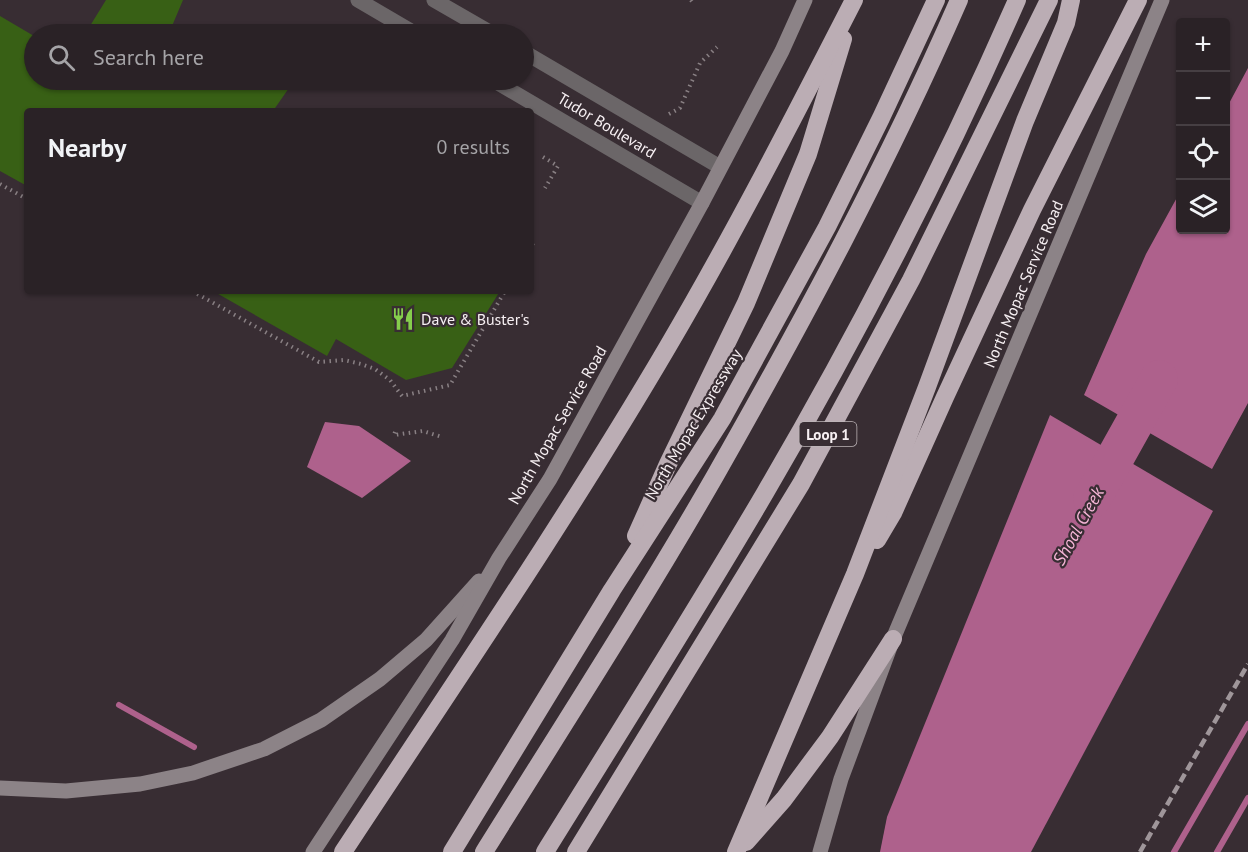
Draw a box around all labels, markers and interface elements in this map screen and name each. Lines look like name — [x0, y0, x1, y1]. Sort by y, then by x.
map controls — [1176, 18, 1230, 234]
button: + — [1176, 18, 1230, 72]
search box — [24, 24, 534, 90]
icon: search — [45, 41, 78, 74]
text: Search here — [93, 43, 204, 71]
button: − — [1176, 72, 1230, 126]
street label: Tudor Boulevard — [554, 88, 660, 162]
button: locate — [1176, 126, 1230, 180]
text: Nearby — [48, 131, 126, 164]
text: 0 results — [437, 134, 510, 160]
button: layers — [1176, 180, 1230, 234]
street label: North Mopac Service Road — [979, 197, 1067, 371]
restaurant icon: Dave & Buster's — [390, 306, 416, 332]
place label: Dave & Buster's — [421, 309, 530, 329]
street label: North Mopac Service Road — [503, 342, 611, 508]
street label: North Mopac Expressway — [640, 345, 746, 503]
road number: Loop 1 — [800, 422, 856, 446]
water label: Shoal Creek — [1047, 482, 1109, 569]

